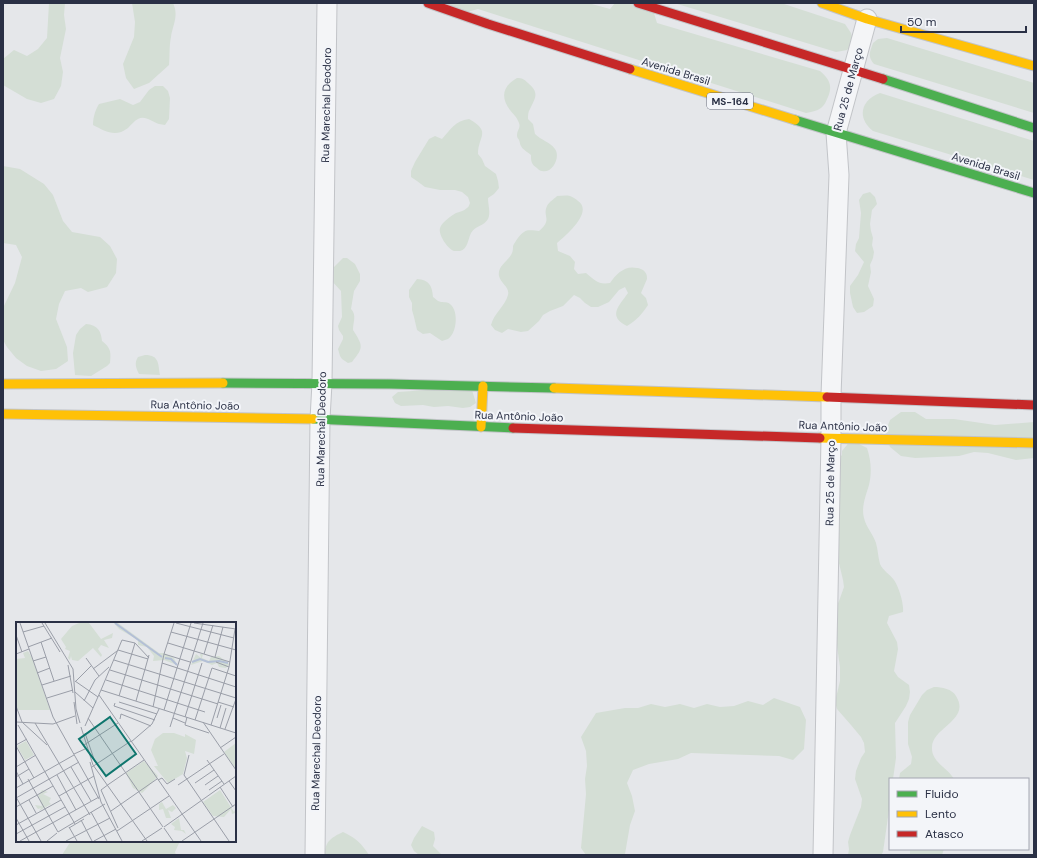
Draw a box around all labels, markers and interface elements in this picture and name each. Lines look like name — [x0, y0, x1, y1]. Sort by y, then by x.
scale bar — [901, 8, 1026, 34]
text: 50 m — [907, 14, 936, 30]
street label: Rua 25 de Março — [830, 46, 866, 132]
street label: Rua Marechal Deodoro — [318, 47, 334, 163]
street label: Avenida Brasil — [640, 54, 712, 88]
road number: MS-164 — [707, 93, 753, 109]
street label: Avenida Brasil — [950, 149, 1022, 183]
street label: Rua Marechal Deodoro — [313, 371, 329, 487]
street label: Rua Antônio João — [150, 397, 240, 413]
street label: Rua Antônio João — [474, 407, 564, 425]
street label: Rua Antônio João — [798, 417, 888, 435]
street label: Rua 25 de Março — [822, 440, 838, 526]
inset map — [16, 622, 236, 842]
street label: Rua Marechal Deodoro — [308, 695, 324, 811]
legend — [889, 778, 1029, 850]
text: Fluido — [925, 786, 959, 802]
text: Lento — [925, 806, 956, 822]
text: Atasco — [925, 826, 964, 842]

